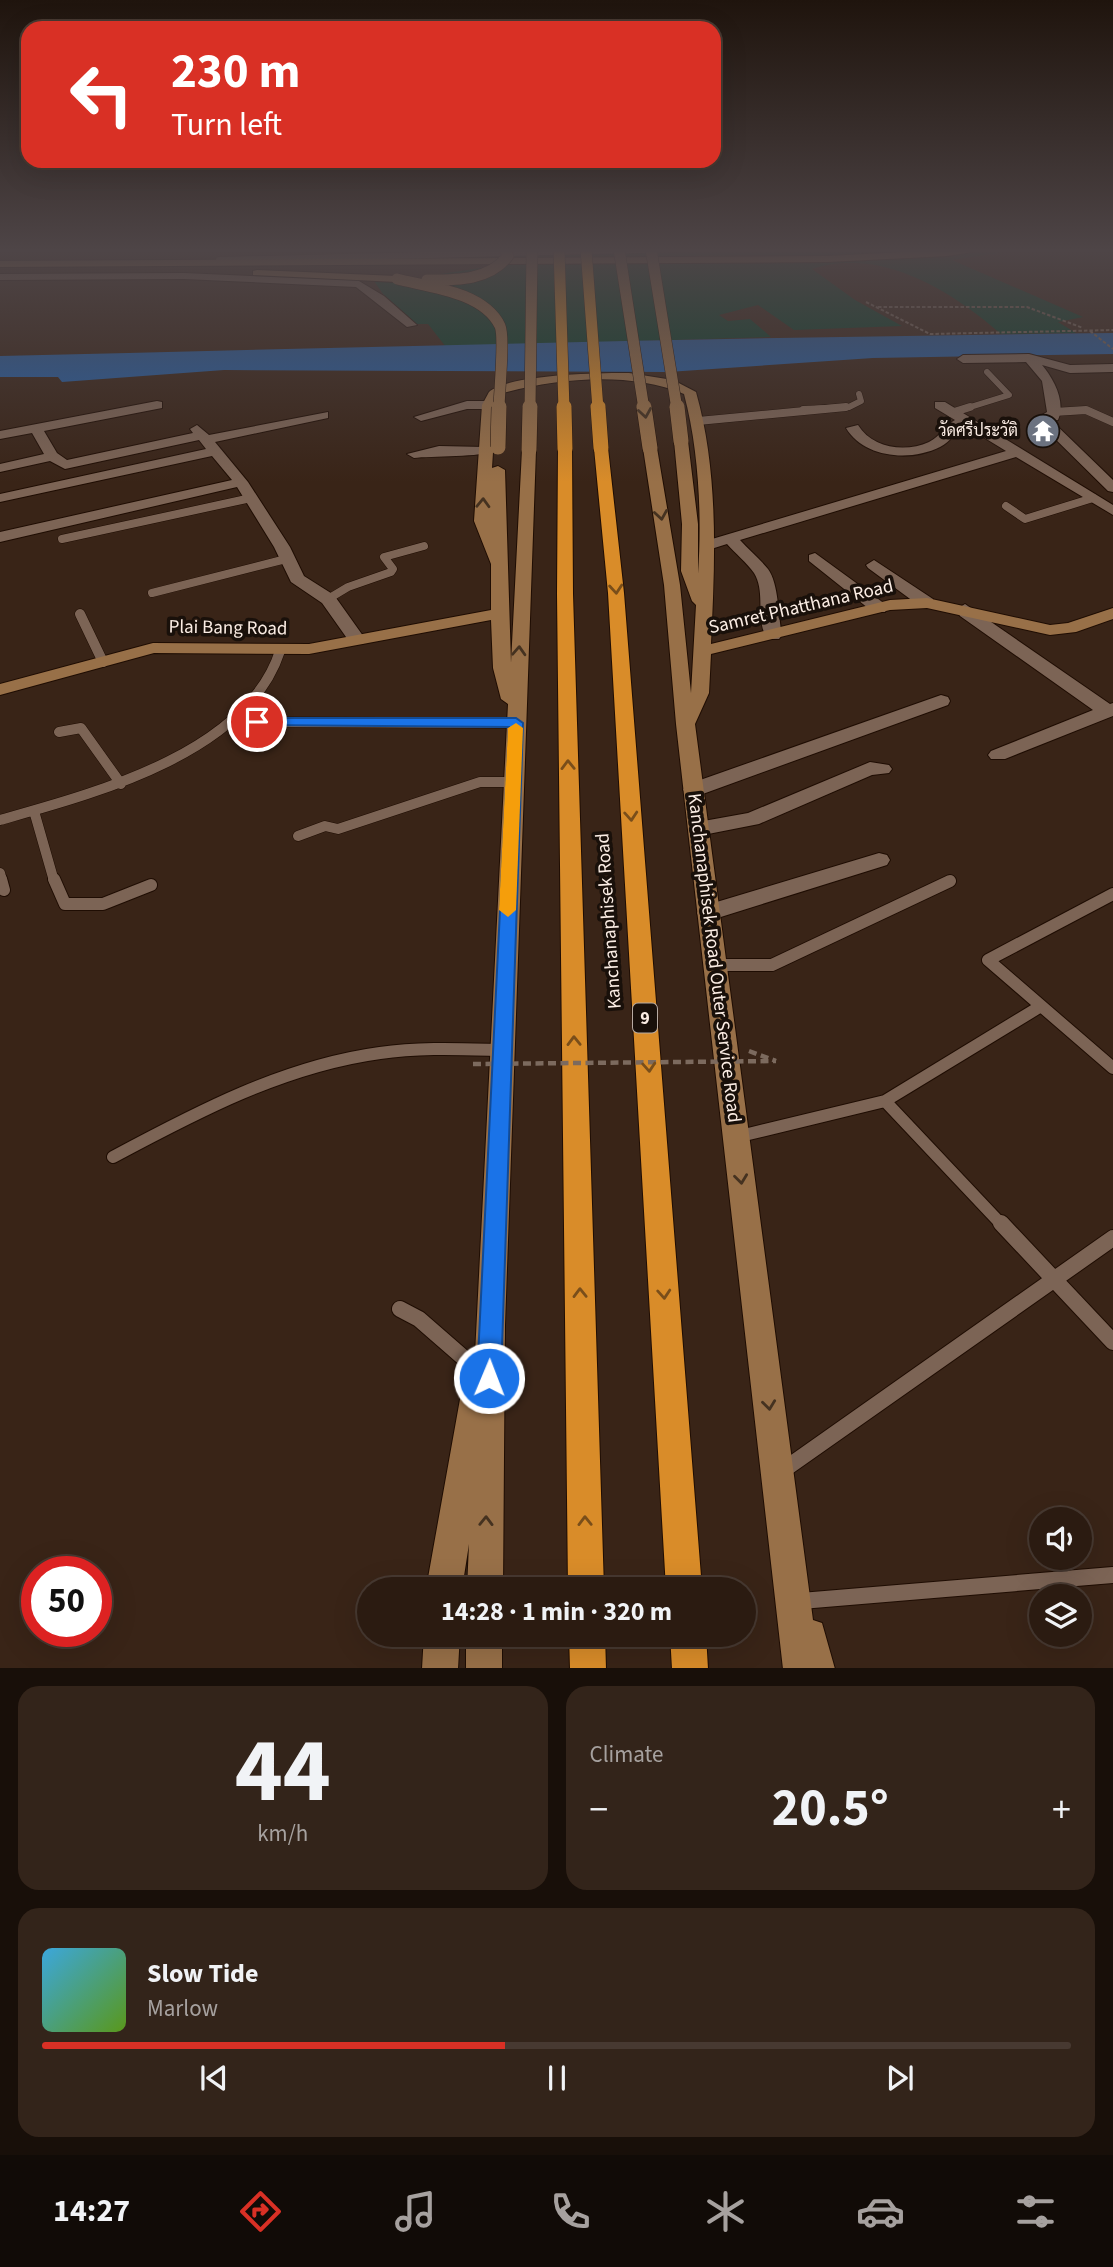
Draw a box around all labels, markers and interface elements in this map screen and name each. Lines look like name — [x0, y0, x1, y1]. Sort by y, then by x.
text: 230 m — [171, 37, 300, 107]
icon: left — [56, 49, 147, 140]
text: Turn left — [171, 102, 282, 148]
one-way arrow — [637, 407, 652, 419]
temple icon: วัดศรีประวัติ — [1024, 412, 1062, 450]
place label: วัดศรีประวัติ — [938, 419, 1018, 442]
one-way arrow — [475, 497, 490, 508]
one-way arrow — [653, 509, 668, 521]
street label: Samret Phatthana Road — [706, 573, 896, 641]
one-way arrow — [608, 583, 623, 595]
street label: Plai Bang Road — [168, 613, 288, 643]
one-way arrow — [511, 645, 526, 656]
pin — [227, 692, 287, 752]
icon: arrive — [238, 703, 276, 741]
one-way arrow — [561, 759, 576, 770]
street label: Kanchanaphisek Road Outer Service Road — [680, 792, 748, 1124]
one-way arrow — [624, 811, 639, 822]
street label: Kanchanaphisek Road — [589, 832, 629, 1010]
road number: 9 — [633, 1003, 657, 1032]
one-way arrow — [567, 1036, 582, 1047]
one-way arrow — [641, 1062, 656, 1073]
one-way arrow — [733, 1173, 748, 1185]
one-way arrow — [572, 1288, 588, 1298]
one-way arrow — [656, 1289, 671, 1300]
position arrow — [452, 1341, 526, 1415]
one-way arrow — [761, 1399, 776, 1410]
map controls — [1029, 1507, 1092, 1647]
button: sound — [1029, 1507, 1092, 1570]
one-way arrow — [478, 1515, 494, 1526]
one-way arrow — [577, 1515, 592, 1526]
speed limit sign: 50 — [21, 1556, 112, 1647]
button: layers — [1029, 1584, 1092, 1647]
text: 14:28 · 1 min · 320 m — [441, 1593, 672, 1630]
text: 44 — [235, 1707, 331, 1836]
text: Climate — [590, 1738, 663, 1771]
text: 20.5° — [772, 1772, 889, 1846]
text: − — [590, 1783, 608, 1837]
text: + — [1052, 1783, 1071, 1837]
text: km/h — [257, 1817, 308, 1850]
text: Slow Tide — [147, 1955, 258, 1992]
text: Marlow — [147, 1992, 218, 2025]
icon: previous — [195, 2059, 233, 2097]
icon: pause — [538, 2059, 576, 2097]
icon: next — [881, 2059, 919, 2097]
icon: directions — [236, 2187, 285, 2236]
icon: music — [391, 2187, 440, 2236]
icon: phone — [546, 2187, 595, 2236]
icon: climate — [701, 2187, 750, 2236]
icon: car — [856, 2187, 905, 2236]
icon: filters — [1011, 2187, 1060, 2236]
text: 14:27 — [53, 2188, 130, 2234]

